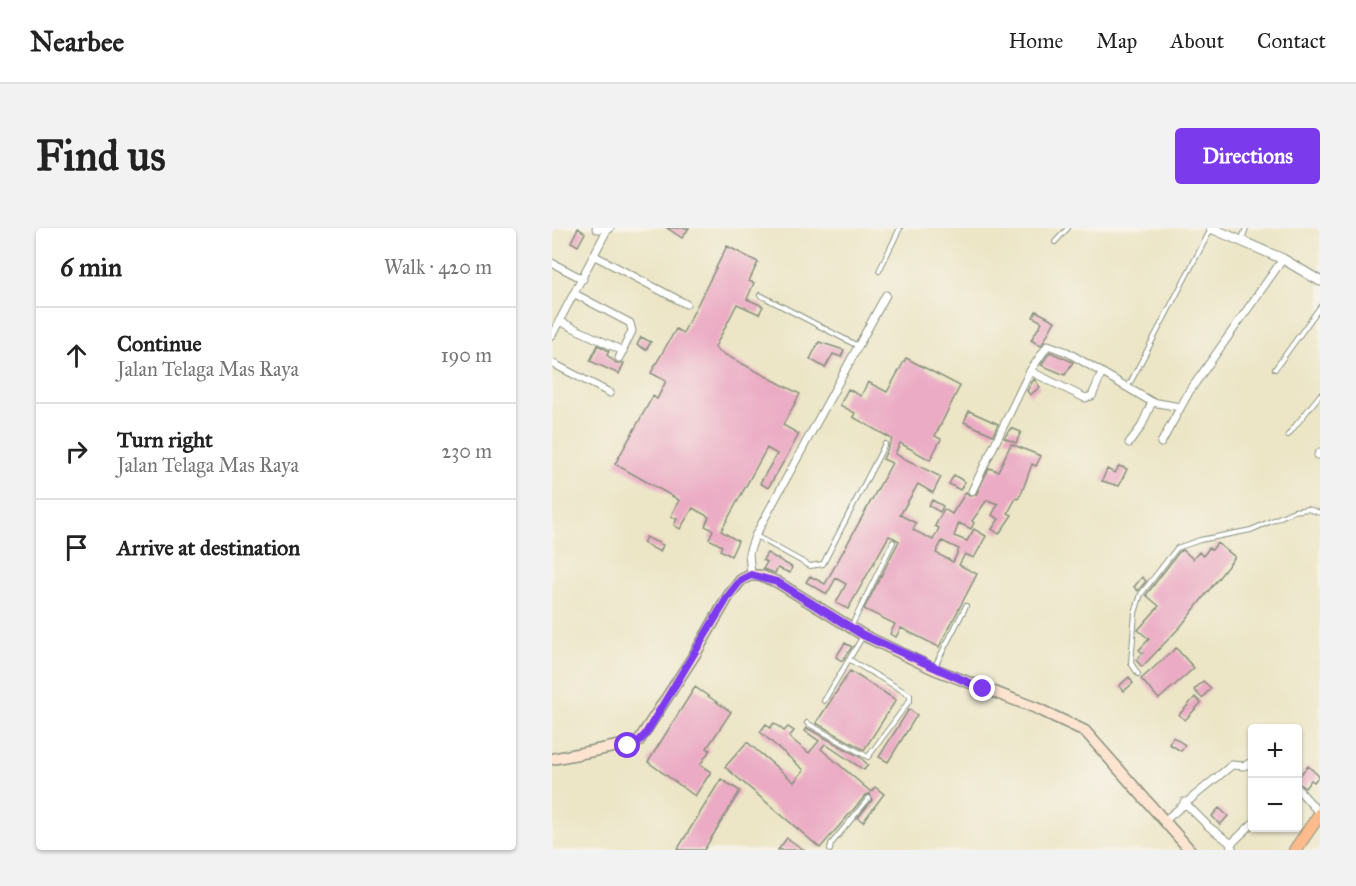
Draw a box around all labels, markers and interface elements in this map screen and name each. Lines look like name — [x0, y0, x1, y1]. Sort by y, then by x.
text: Nearbee — [30, 24, 124, 59]
text: Home — [1008, 28, 1063, 54]
text: Map — [1096, 28, 1137, 54]
text: About — [1170, 28, 1224, 54]
text: Contact — [1257, 28, 1326, 54]
button: Directions — [1175, 128, 1320, 184]
text: Find us — [36, 130, 166, 182]
text: 6 min — [60, 251, 122, 283]
text: Walk · 420 m — [384, 255, 492, 279]
text: Continue — [117, 330, 202, 357]
icon: ahead — [60, 339, 93, 372]
text: 190 m — [441, 343, 492, 367]
text: Jalan Telaga Mas Raya — [117, 357, 299, 381]
text: Turn right — [117, 426, 213, 453]
icon: right — [60, 435, 93, 468]
text: 230 m — [441, 439, 492, 463]
text: Jalan Telaga Mas Raya — [117, 453, 299, 477]
icon: arrive — [60, 531, 93, 564]
text: Arrive at destination — [117, 534, 300, 561]
route end — [969, 675, 995, 701]
map controls — [1248, 724, 1302, 832]
button: + — [1248, 724, 1302, 778]
route start — [614, 732, 640, 758]
button: − — [1248, 778, 1302, 832]

